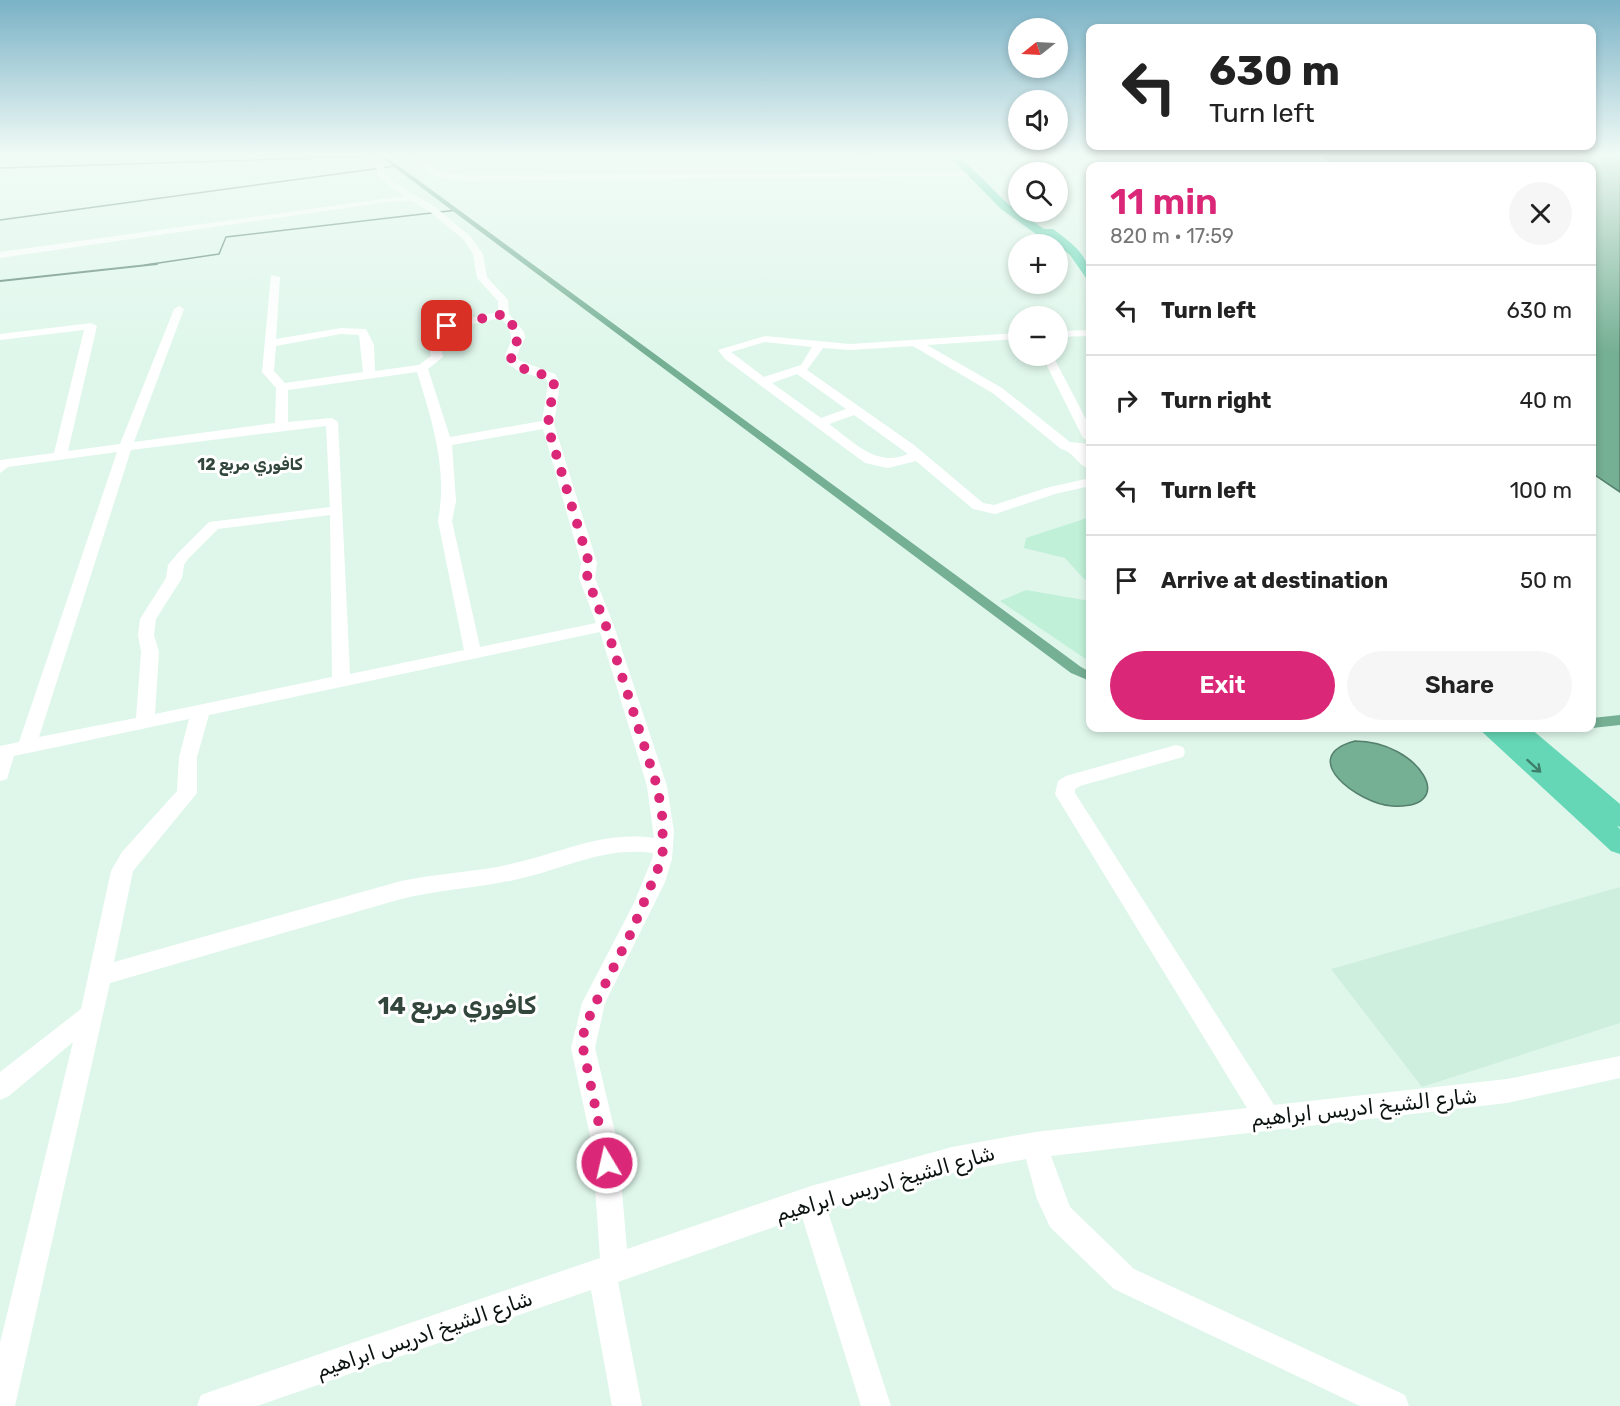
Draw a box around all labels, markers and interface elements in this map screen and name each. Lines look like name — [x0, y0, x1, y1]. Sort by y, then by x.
north arrow — [1008, 18, 1068, 78]
map controls — [1008, 18, 1068, 366]
text: 630 m — [1209, 46, 1340, 96]
icon: left — [1110, 48, 1188, 126]
button: sound — [1008, 90, 1068, 150]
text: Turn left — [1209, 97, 1314, 129]
button: search — [1008, 162, 1068, 222]
text: 11 min — [1110, 180, 1218, 223]
button: close — [1509, 182, 1572, 245]
text: 820 m · 17:59 — [1110, 224, 1234, 248]
button: + — [1008, 234, 1068, 294]
icon: left — [1110, 294, 1143, 327]
text: Turn left — [1161, 297, 1256, 324]
text: 630 m — [1507, 297, 1572, 324]
pin — [421, 300, 472, 351]
button: − — [1008, 306, 1068, 366]
icon: arrive — [430, 309, 463, 342]
icon: right — [1110, 384, 1143, 417]
text: Turn right — [1161, 387, 1271, 414]
text: 40 m — [1519, 387, 1572, 414]
district label: كافوري مربع 12 — [197, 455, 303, 476]
icon: left — [1110, 474, 1143, 507]
text: Turn left — [1161, 477, 1256, 504]
text: 100 m — [1510, 477, 1572, 504]
icon: arrive — [1110, 564, 1143, 597]
text: Arrive at destination — [1161, 567, 1388, 594]
text: 50 m — [1520, 567, 1572, 594]
button: Exit — [1110, 651, 1335, 720]
button: Share — [1347, 651, 1572, 720]
one-way arrow — [1526, 759, 1541, 773]
district label: كافوري مربع 14 — [378, 992, 536, 1023]
street label: شارع الشيخ ادريس ابراهيم — [1250, 1083, 1478, 1133]
position arrow — [575, 1131, 639, 1195]
street label: شارع الشيخ ادريس ابراهيم — [772, 1140, 998, 1228]
street label: شارع الشيخ ادريس ابراهيم — [313, 1285, 536, 1385]

